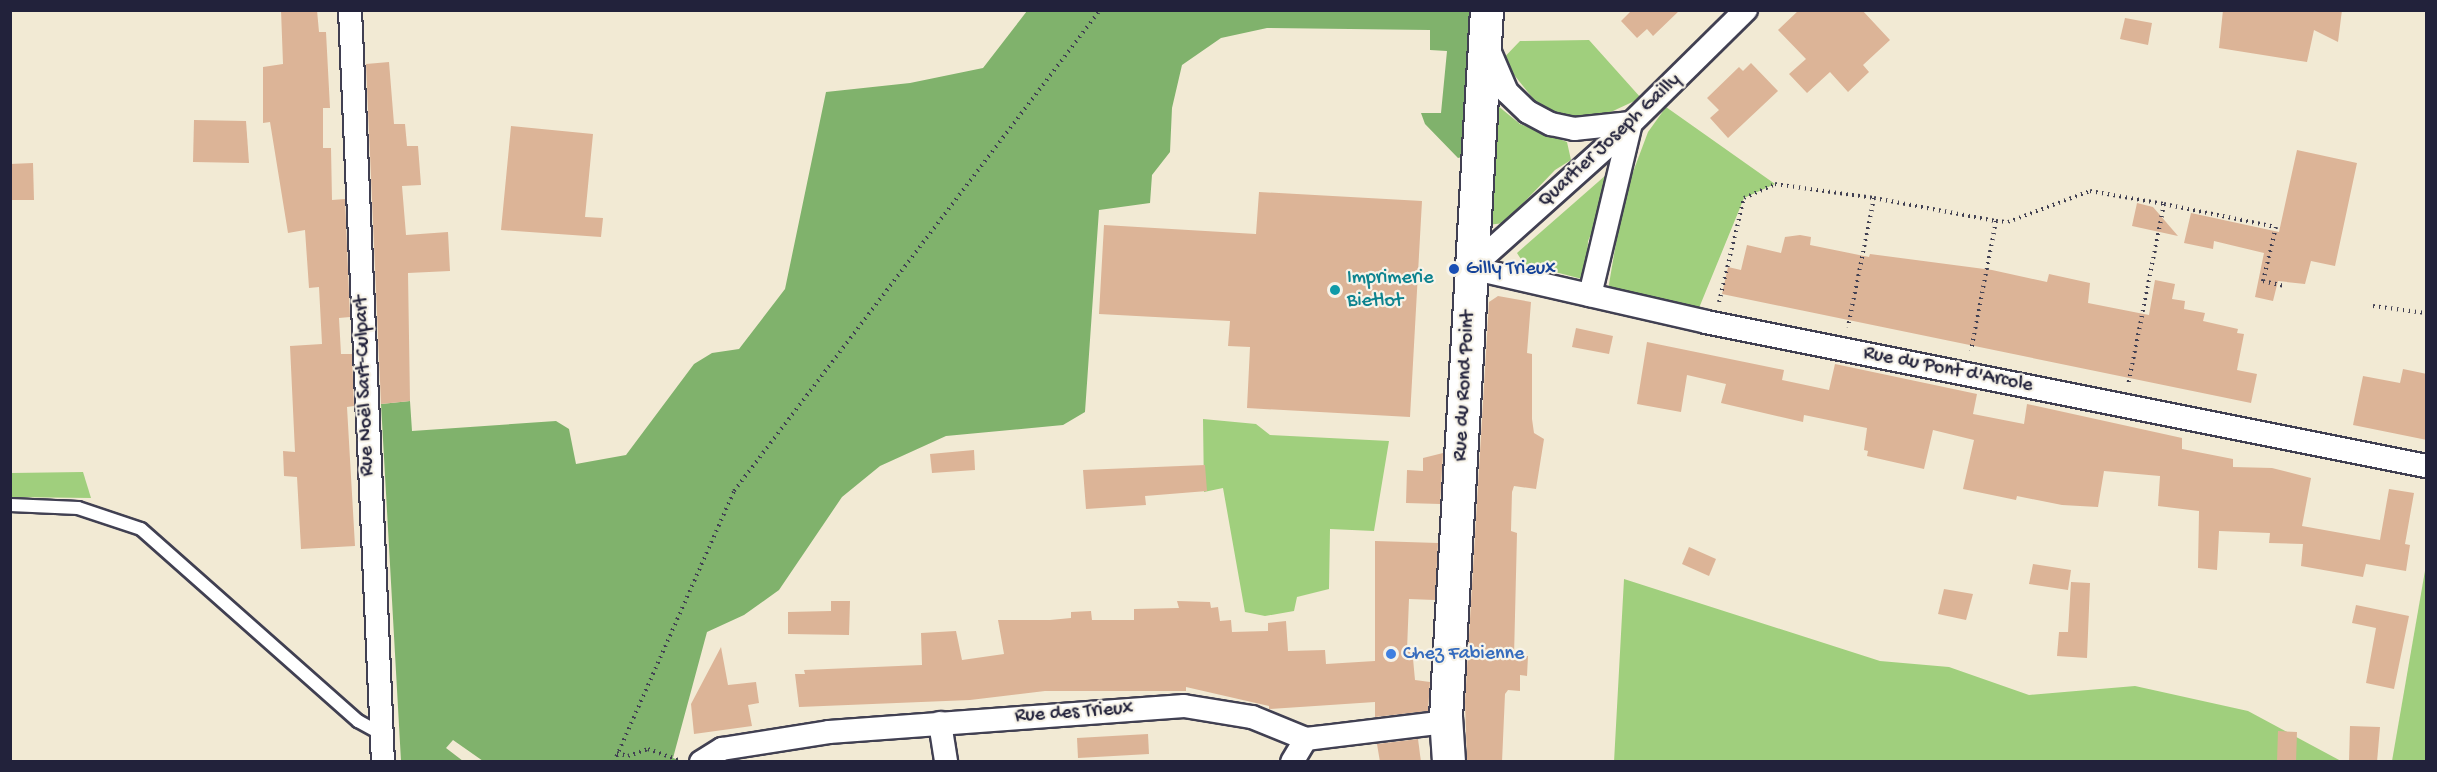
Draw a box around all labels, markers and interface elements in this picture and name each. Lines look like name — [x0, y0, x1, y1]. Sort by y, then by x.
street label: Quartier Joseph Gailly — [1534, 69, 1686, 213]
place label: Gilly Trieux — [1466, 257, 1556, 281]
marker: Gilly Trieux — [1447, 262, 1461, 276]
place label: Imprimerie Bietlot — [1347, 266, 1434, 313]
marker: Imprimerie Bietlot — [1328, 283, 1342, 297]
street label: Rue Noël Sart-Culpart — [350, 295, 380, 477]
street label: Rue du Rond Point — [1449, 310, 1481, 462]
street label: Rue du Pont d'Arcole — [1861, 342, 2035, 398]
place label: Chez Fabienne — [1403, 642, 1524, 666]
marker: Chez Fabienne — [1384, 647, 1398, 661]
street label: Rue des Trieux — [1014, 697, 1134, 729]

